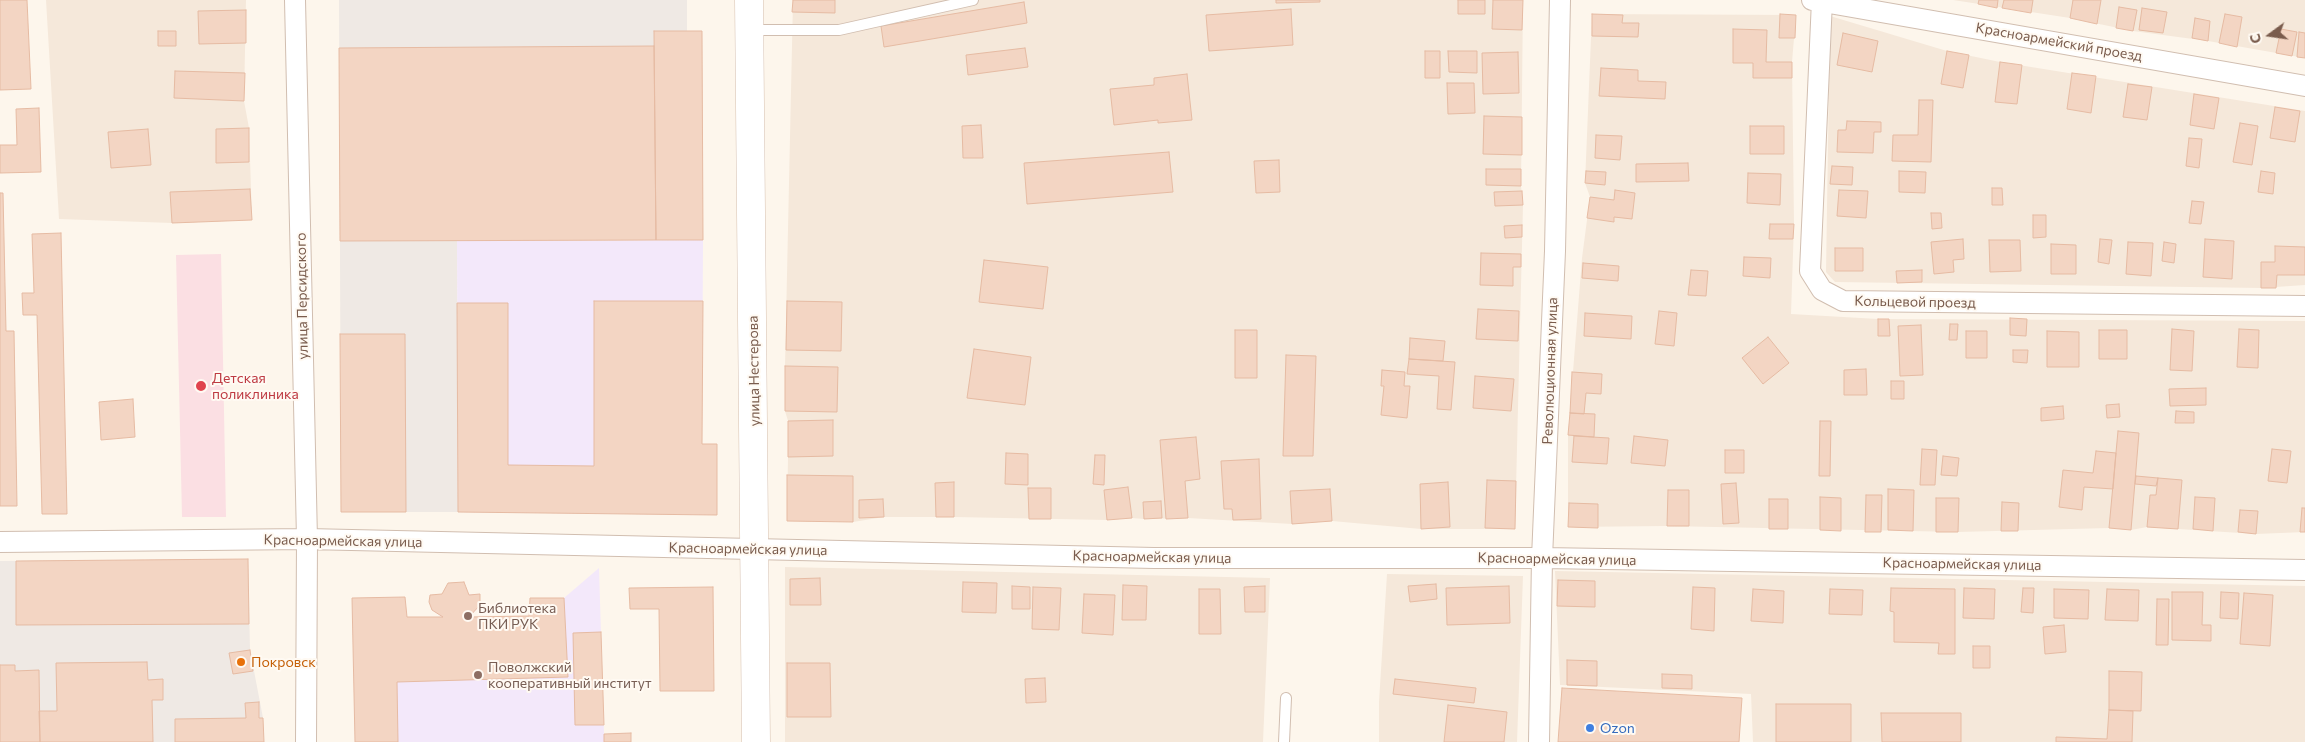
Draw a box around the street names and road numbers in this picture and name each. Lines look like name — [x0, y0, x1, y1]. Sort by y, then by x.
street label: Красноармейский проезд — [1974, 19, 2144, 65]
street label: улица Персидского — [292, 232, 312, 360]
street label: Кольцевой проезд — [1854, 293, 1976, 311]
street label: Революционная улица — [1539, 297, 1561, 445]
street label: улица Нестерова — [745, 315, 763, 427]
street label: Красноармейская улица — [263, 531, 423, 551]
street label: Красноармейская улица — [668, 539, 828, 559]
street label: Красноармейская улица — [1072, 547, 1232, 567]
street label: Красноармейская улица — [1477, 549, 1637, 569]
street label: Красноармейская улица — [1882, 554, 2042, 574]

